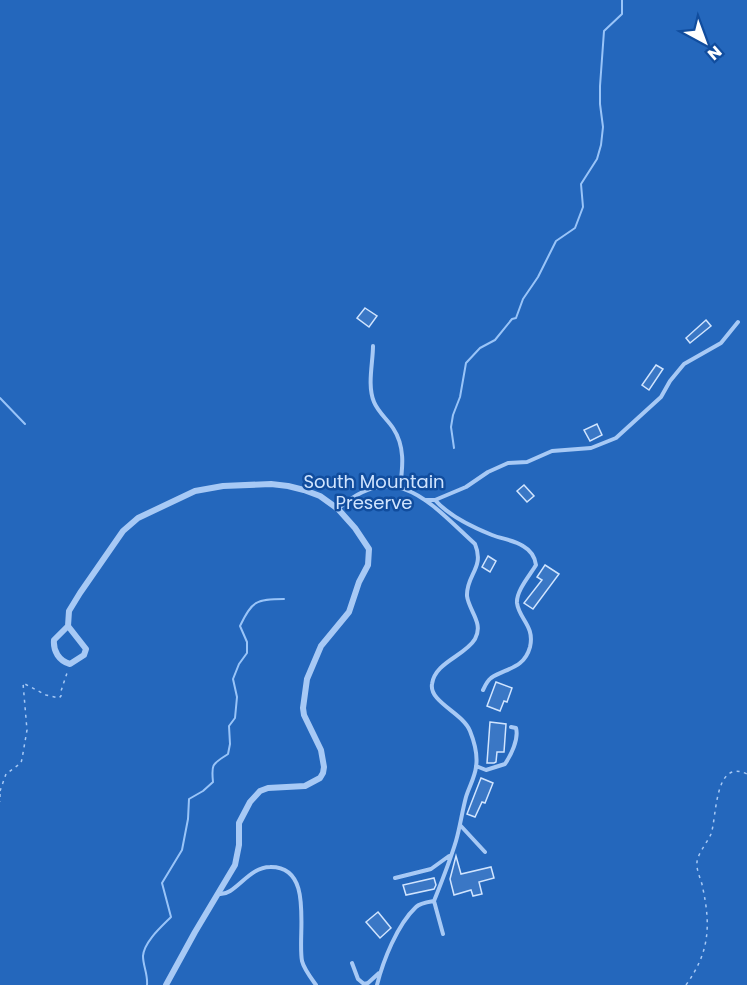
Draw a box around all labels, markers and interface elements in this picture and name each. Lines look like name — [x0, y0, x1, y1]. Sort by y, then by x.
north arrow — [675, 12, 735, 72]
text: N — [702, 40, 727, 66]
park label: South Mountain Preserve — [303, 469, 445, 515]

